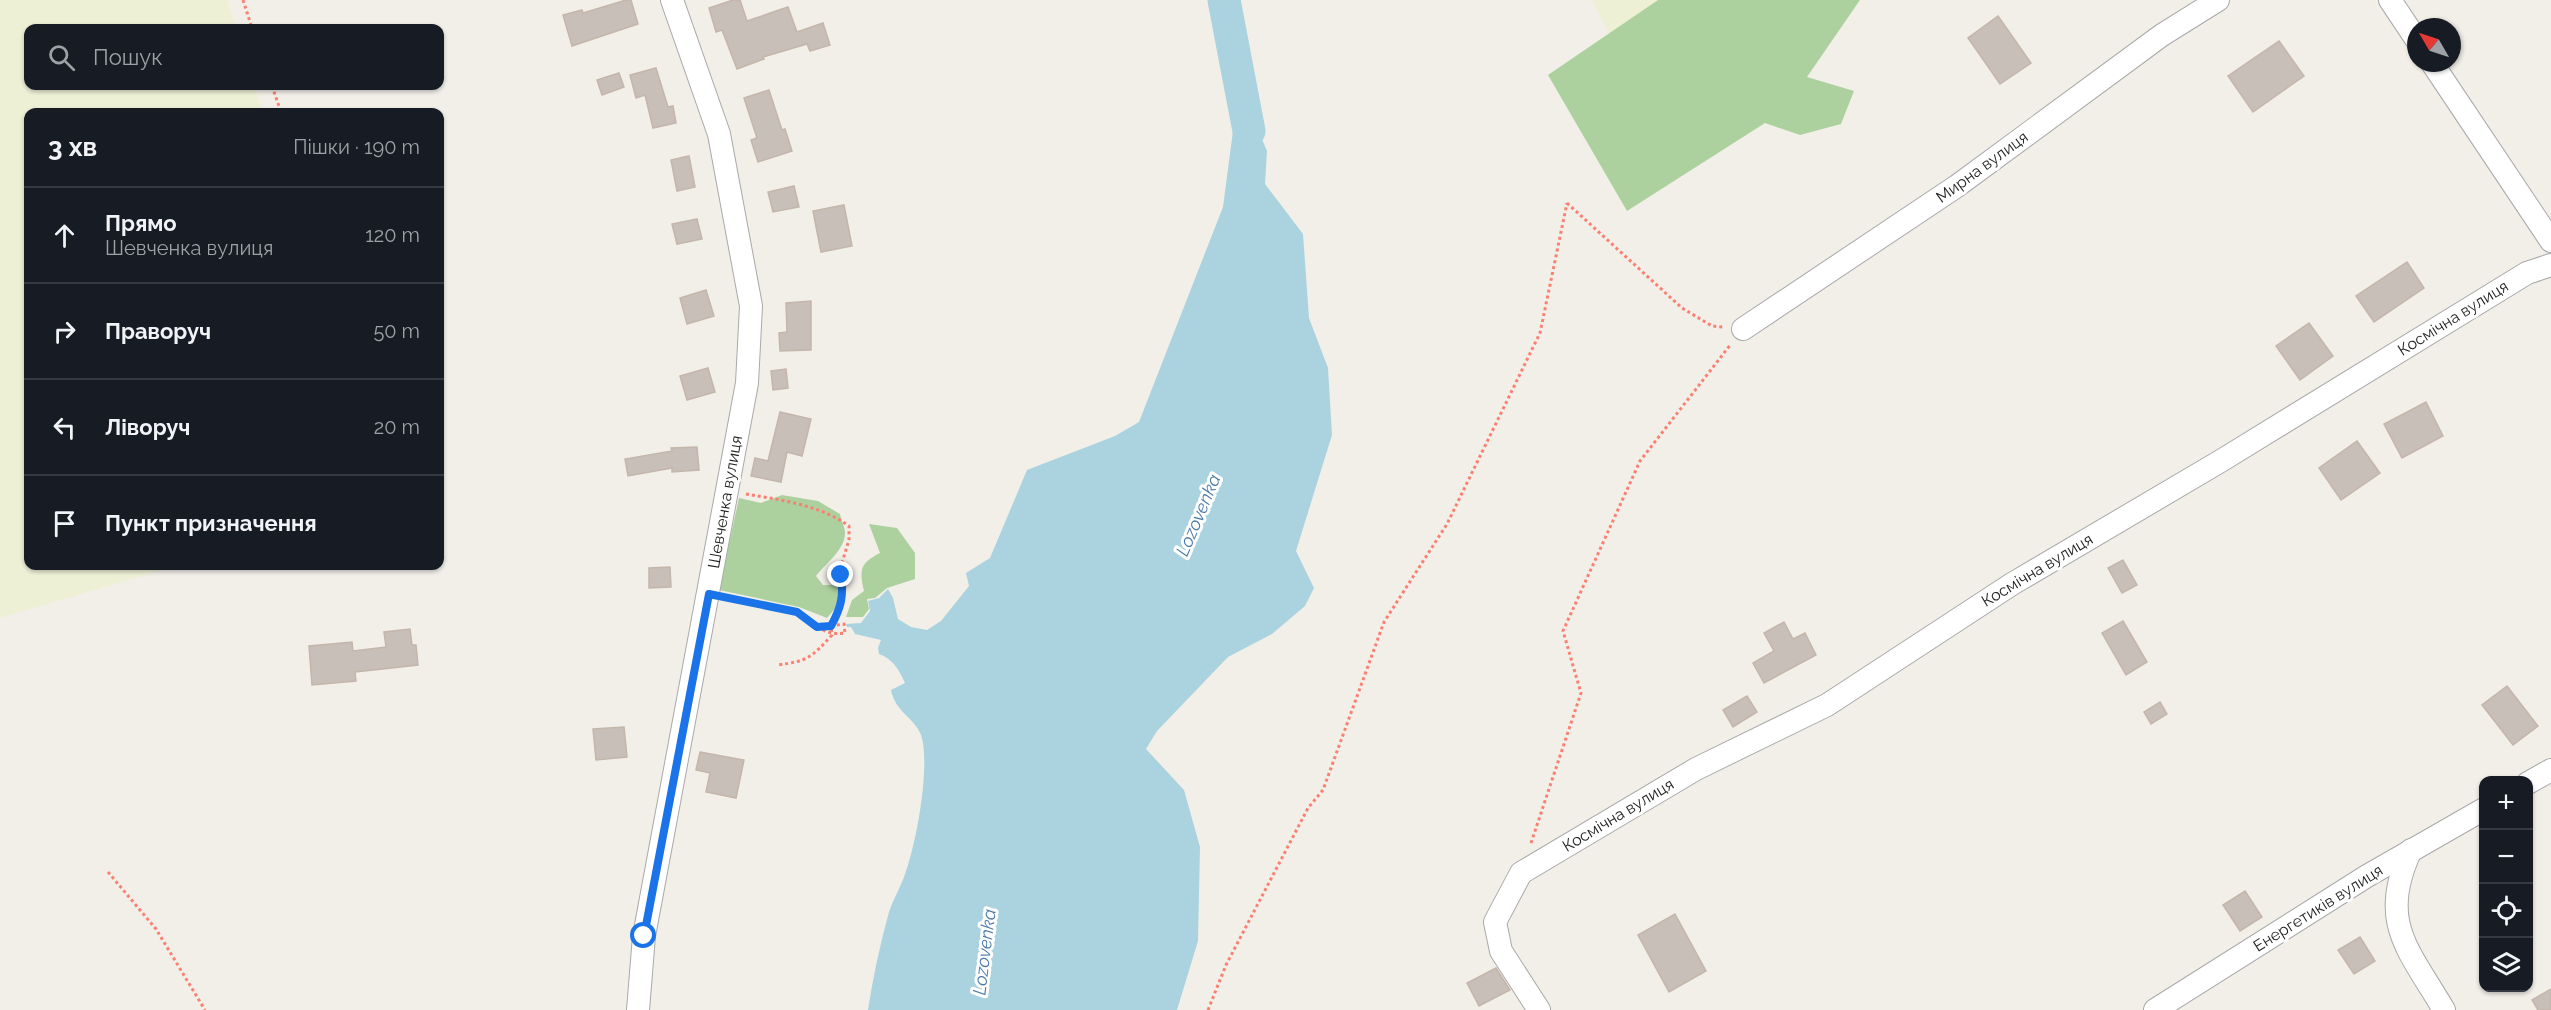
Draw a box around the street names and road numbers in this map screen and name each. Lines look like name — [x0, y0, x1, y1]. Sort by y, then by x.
street label: Мирна вулиця — [1932, 127, 2032, 207]
street label: Космічна вулиця — [2394, 276, 2512, 360]
street label: Шевченка вулиця — [704, 434, 746, 570]
street label: Космічна вулиця — [1978, 529, 2096, 611]
street label: Космічна вулиця — [1559, 774, 1677, 856]
street label: Енергетиків вулиця — [2250, 860, 2386, 956]

